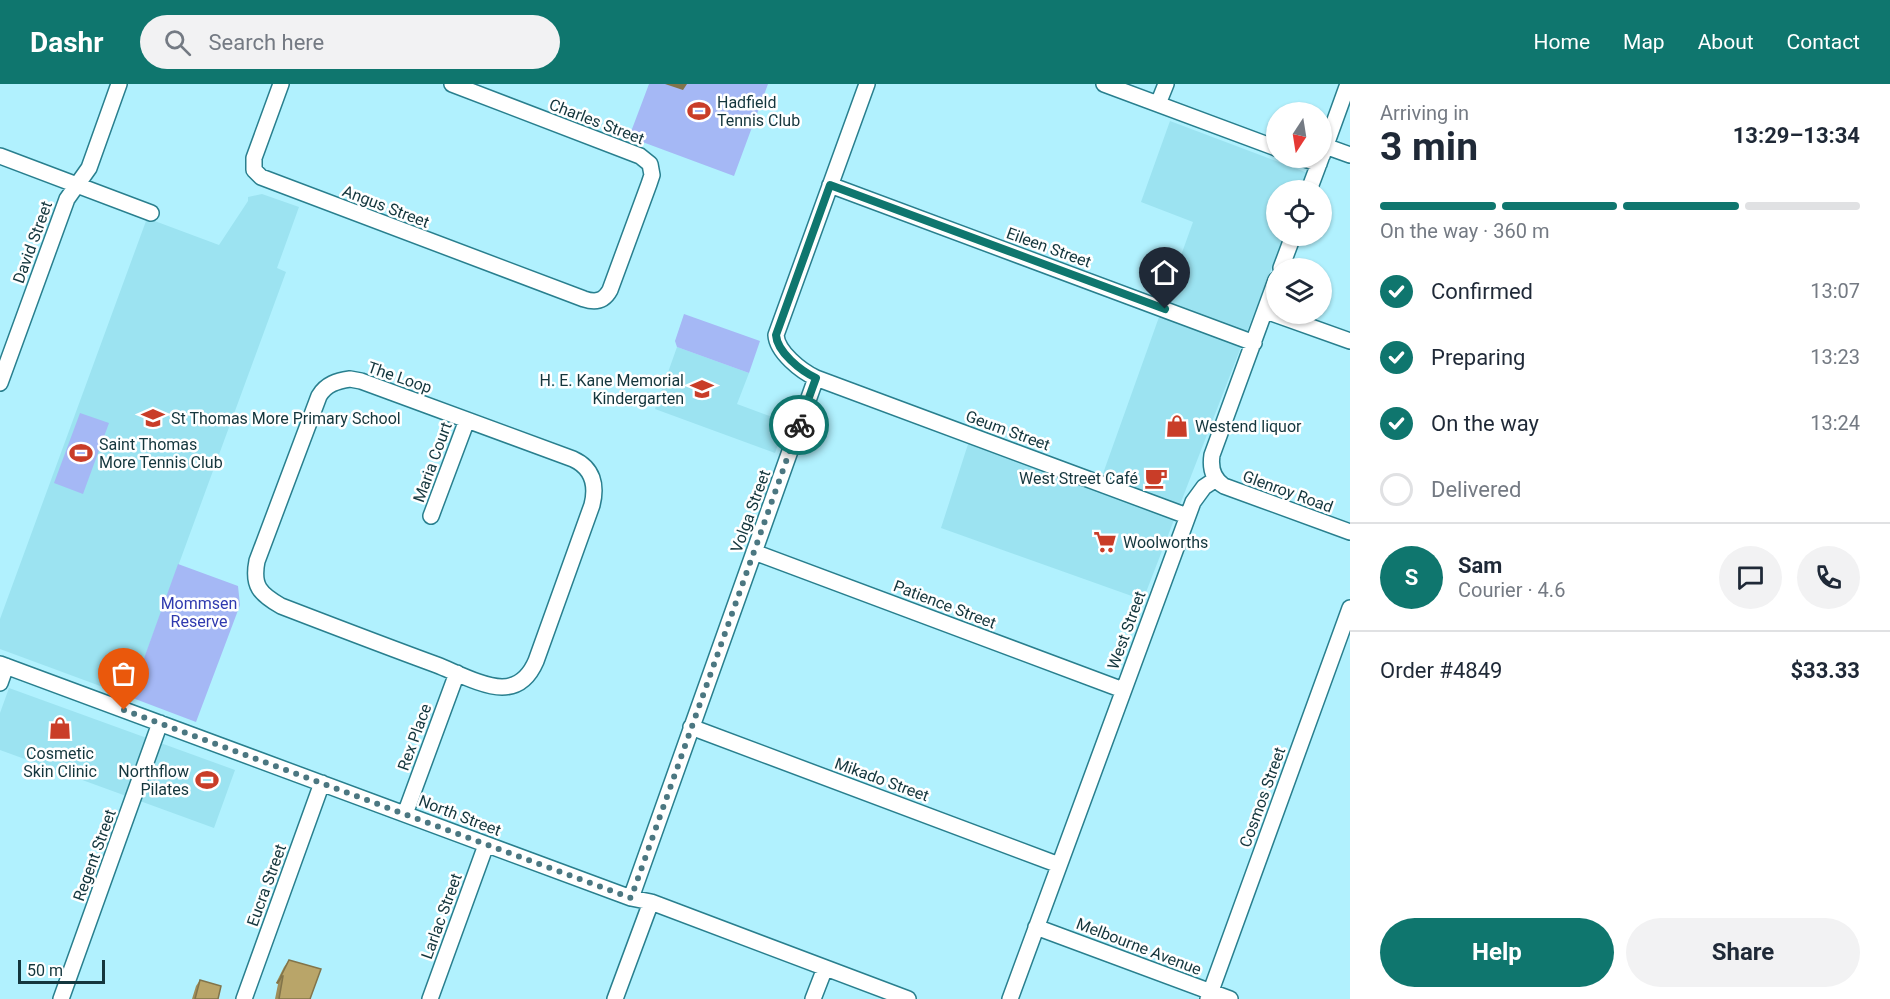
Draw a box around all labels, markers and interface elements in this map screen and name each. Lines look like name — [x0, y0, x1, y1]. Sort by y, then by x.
search box — [140, 15, 560, 69]
text: Dashr — [30, 26, 104, 59]
icon: search — [161, 26, 194, 59]
text: Search here — [209, 30, 324, 55]
text: Home — [1534, 30, 1590, 54]
text: Map — [1623, 30, 1665, 54]
text: About — [1698, 30, 1754, 54]
text: Contact — [1787, 30, 1860, 54]
place label: Hadfield Tennis Club — [717, 93, 800, 130]
street label: Charles Street — [547, 95, 647, 148]
sports icon: Hadfield Tennis Club — [686, 98, 712, 124]
text: Arriving in — [1380, 101, 1469, 125]
north arrow — [1266, 102, 1332, 168]
map controls — [1266, 102, 1332, 324]
text: 13:29–13:34 — [1733, 123, 1860, 148]
text: 3 min — [1380, 124, 1478, 170]
button: locate — [1266, 180, 1332, 246]
street label: Angus Street — [340, 181, 432, 232]
street label: David Street — [9, 199, 56, 286]
text: On the way · 360 m — [1380, 219, 1549, 243]
street label: Eileen Street — [1004, 223, 1094, 272]
pin — [1139, 247, 1190, 309]
icon: home — [1148, 256, 1181, 289]
button: layers — [1266, 258, 1332, 324]
icon: check — [1380, 275, 1413, 308]
text: Confirmed — [1431, 279, 1533, 304]
text: 13:07 — [1810, 279, 1860, 303]
icon: check — [1380, 341, 1413, 374]
text: Preparing — [1431, 345, 1525, 370]
text: 13:23 — [1810, 345, 1860, 369]
street label: The Loop — [365, 358, 434, 397]
place label: H. E. Kane Memorial Kindergarten — [540, 371, 684, 408]
school or university icon: H. E. Kane Memorial Kindergarten — [689, 376, 715, 402]
courier — [769, 395, 829, 455]
school or university icon: St Thomas More Primary School — [140, 405, 166, 431]
street label: Geum Street — [963, 406, 1053, 455]
icon: check — [1380, 407, 1413, 440]
place label: St Thomas More Primary School — [171, 409, 401, 428]
icon: bike — [783, 409, 816, 442]
text: On the way — [1431, 411, 1539, 436]
text: 13:24 — [1810, 411, 1860, 435]
shop icon: Westend liquor — [1164, 413, 1190, 439]
place label: Westend liquor — [1195, 417, 1302, 436]
street label: Maria Court — [409, 419, 456, 505]
place label: Saint Thomas More Tennis Club — [99, 435, 223, 472]
sports icon: Saint Thomas More Tennis Club — [68, 440, 94, 466]
cafe icon: West Street Café — [1143, 465, 1169, 491]
street label: Glenroy Road — [1240, 466, 1336, 517]
street label: Volga Street — [727, 467, 774, 555]
place label: West Street Café — [1019, 469, 1138, 488]
text: Delivered — [1431, 477, 1521, 502]
supermarket icon: Woolworths — [1092, 529, 1118, 555]
place label: Woolworths — [1123, 533, 1208, 552]
button: chat — [1719, 546, 1782, 609]
button: phone — [1797, 546, 1860, 609]
text: Sam — [1458, 553, 1502, 578]
text: S — [1405, 565, 1418, 590]
street label: Patience Street — [891, 576, 999, 633]
text: Courier · 4.6 — [1458, 578, 1565, 602]
street label: West Street — [1104, 588, 1149, 672]
park label: Mommsen Reserve — [161, 594, 237, 631]
pin — [98, 648, 149, 710]
icon: bag — [107, 657, 140, 690]
text: Order #4849 — [1380, 658, 1502, 683]
text: $33.33 — [1791, 658, 1860, 683]
street label: Rex Place — [394, 701, 435, 773]
shop icon: Cosmetic Skin Clinic — [47, 715, 73, 741]
place label: Cosmetic Skin Clinic — [23, 744, 97, 781]
street label: Cosmos Street — [1236, 744, 1289, 850]
street label: Mikado Street — [832, 754, 932, 805]
place label: Northflow Pilates — [118, 762, 189, 799]
sports icon: Northflow Pilates — [194, 767, 220, 793]
street label: North Street — [416, 791, 504, 840]
street label: Regent Street — [69, 807, 120, 904]
street label: Eucra Street — [243, 841, 290, 929]
street label: Larlac Street — [417, 871, 466, 962]
street label: Melbourne Avenue — [1074, 914, 1204, 979]
button: Help — [1380, 918, 1614, 987]
button: Share — [1626, 918, 1860, 987]
scale bar — [18, 957, 105, 984]
text: 50 m — [27, 961, 63, 980]

